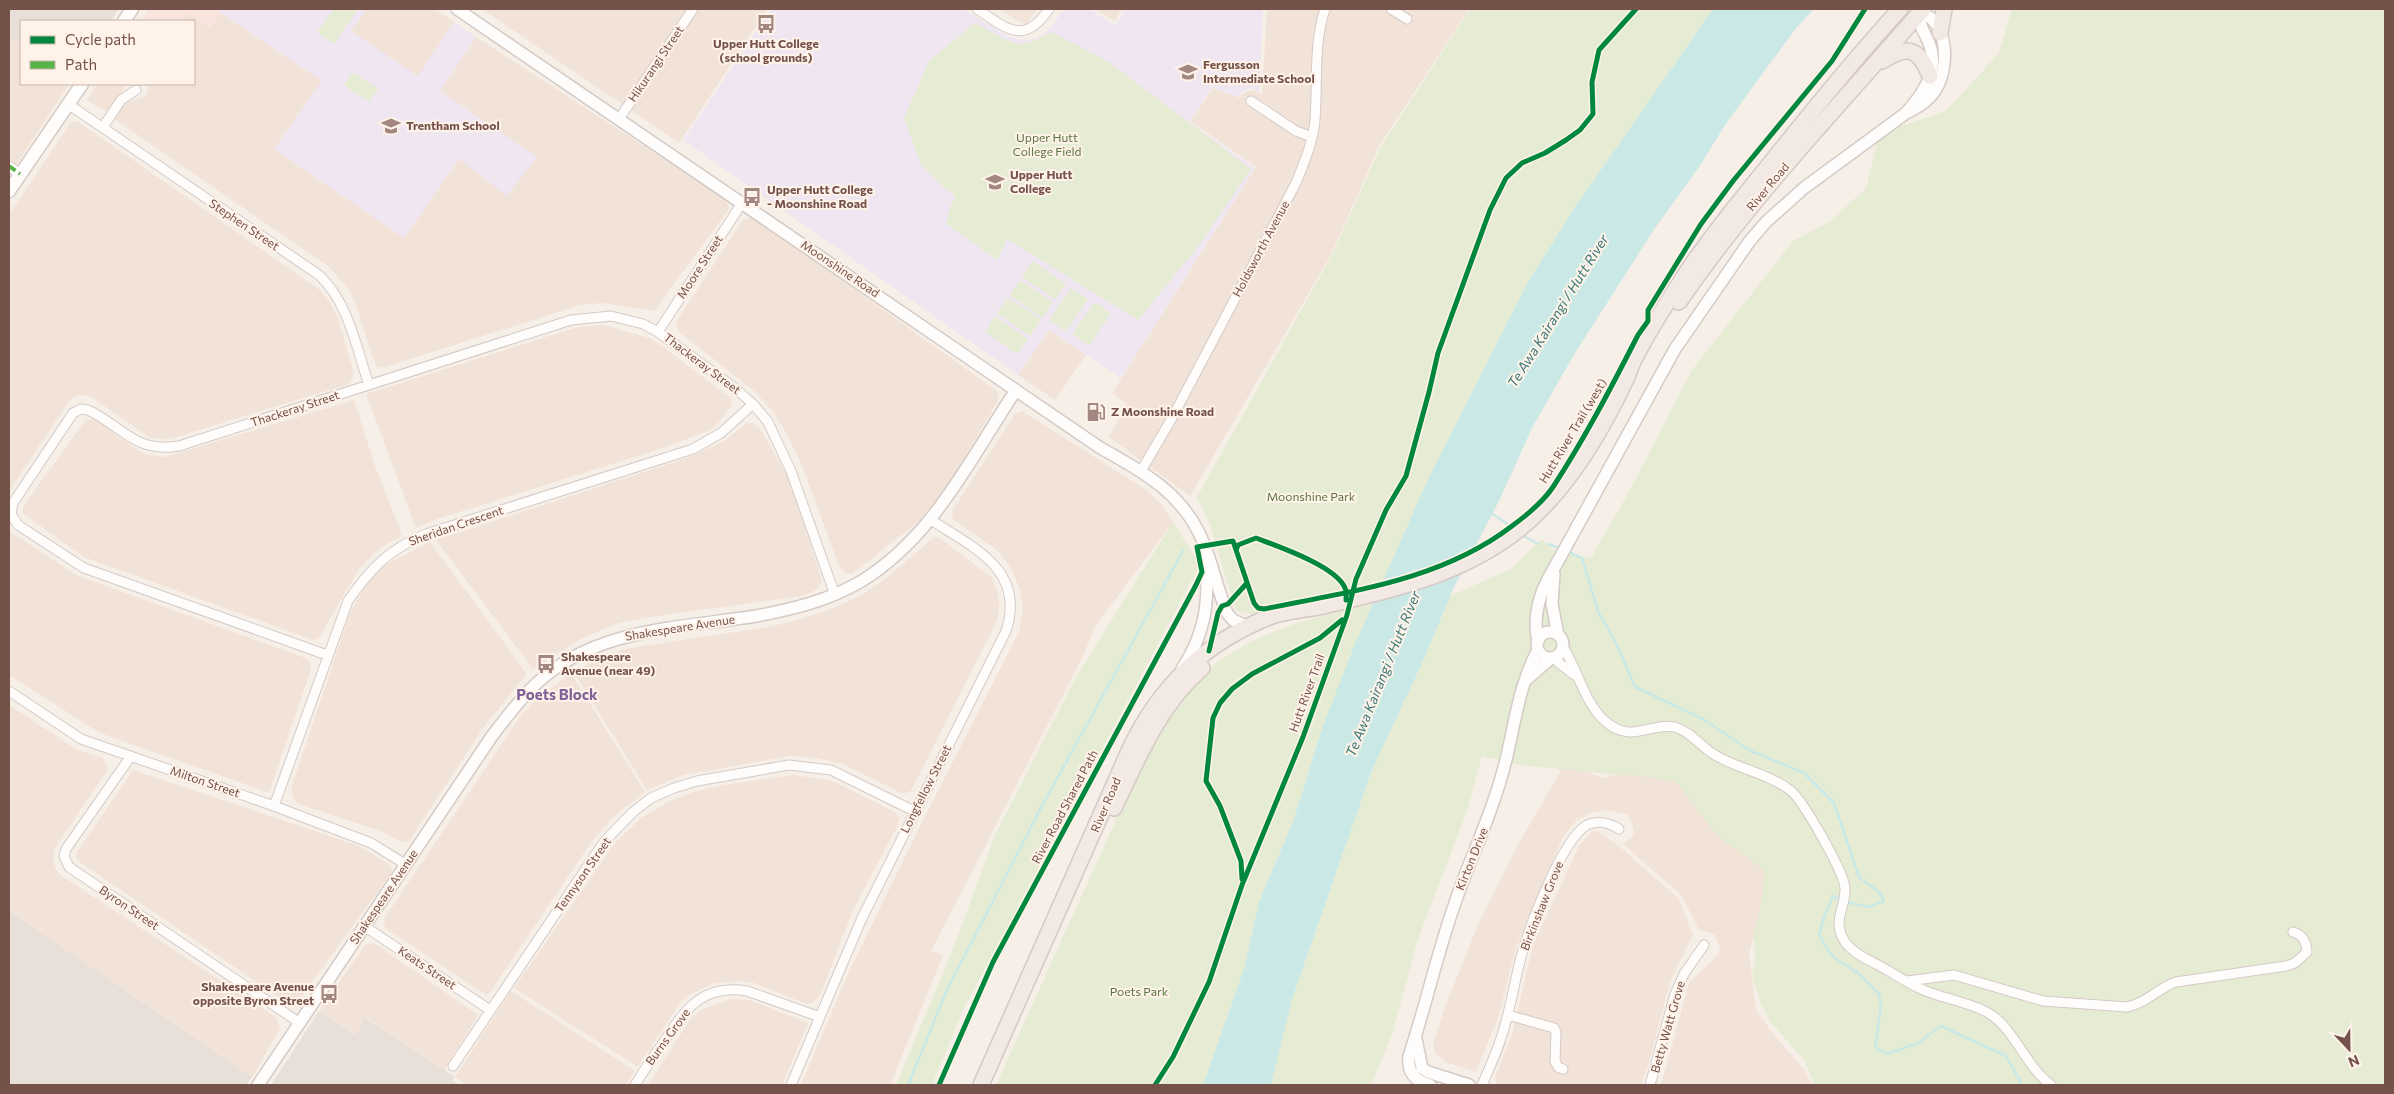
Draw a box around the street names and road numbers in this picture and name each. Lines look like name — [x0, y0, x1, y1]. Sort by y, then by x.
street label: Hikurangi Street — [625, 23, 686, 104]
street label: River Road — [1743, 159, 1791, 213]
street label: Stephen Street — [207, 196, 282, 253]
street label: Holdsworth Avenue — [1229, 198, 1291, 299]
street label: Moore Street — [673, 232, 725, 301]
street label: Moonshine Road — [799, 237, 883, 300]
street label: Thackeray Street — [661, 330, 744, 397]
street label: Hutt River Trail (west) — [1535, 376, 1609, 485]
street label: Thackeray Street — [248, 387, 341, 429]
street label: Sheridan Crescent — [407, 502, 505, 548]
street label: Shakespeare Avenue — [624, 611, 736, 643]
street label: Hutt River Trail — [1285, 652, 1327, 734]
street label: Longfellow Street — [897, 742, 953, 835]
street label: River Road Shared Path — [1028, 747, 1100, 866]
street label: Milton Street — [169, 763, 242, 800]
street label: River Road — [1087, 775, 1123, 834]
street label: Kirton Drive — [1452, 825, 1490, 892]
street label: Tennyson Street — [551, 834, 613, 915]
street label: Shakespeare Avenue — [346, 846, 420, 946]
street label: Birkinshaw Grove — [1517, 859, 1565, 952]
street label: Byron Street — [97, 882, 162, 932]
street label: Keats Street — [396, 943, 459, 992]
street label: Betty Watt Grove — [1647, 979, 1687, 1074]
street label: Burns Grove — [642, 1005, 692, 1067]

